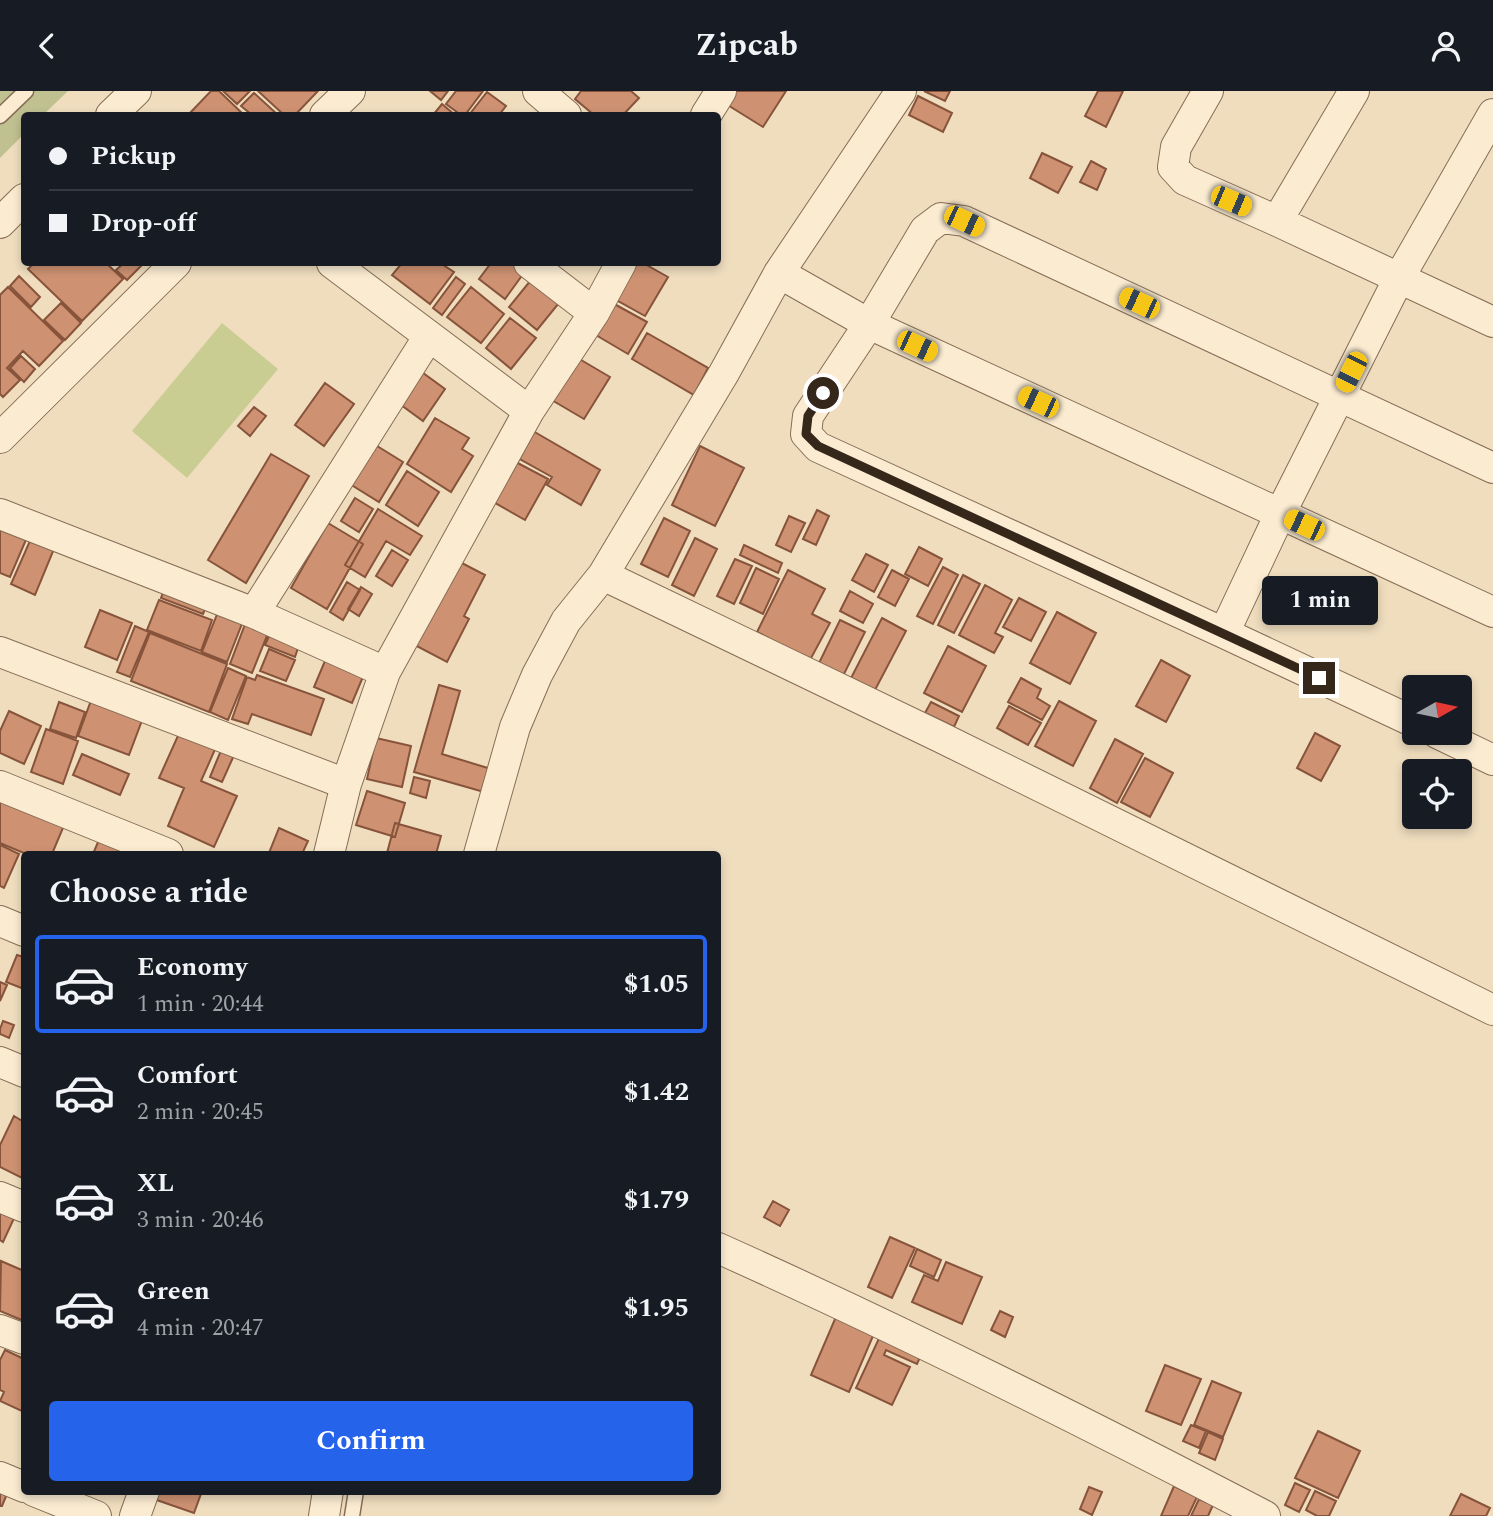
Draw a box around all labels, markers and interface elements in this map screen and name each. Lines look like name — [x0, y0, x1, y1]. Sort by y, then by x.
text: Zipcab — [695, 21, 798, 70]
icon: back — [28, 27, 66, 65]
icon: person — [1427, 27, 1465, 65]
text: Pickup — [91, 136, 176, 176]
car — [1208, 183, 1255, 219]
text: Drop-off — [91, 203, 196, 243]
car — [941, 203, 988, 239]
car — [1116, 285, 1163, 321]
car — [894, 328, 941, 364]
car — [1333, 349, 1370, 395]
route start — [807, 377, 839, 409]
car — [1015, 384, 1062, 420]
car — [1281, 507, 1328, 543]
callout: 1 min — [1261, 577, 1377, 625]
text: 1 min — [1289, 583, 1351, 618]
route end — [1303, 662, 1335, 694]
north arrow — [1402, 675, 1472, 745]
map controls — [1402, 675, 1472, 829]
button: locate — [1402, 759, 1472, 829]
text: Choose a ride — [49, 868, 248, 917]
text: Economy — [137, 947, 247, 987]
icon: car — [53, 953, 116, 1016]
text: $1.05 — [624, 964, 689, 1004]
text: 1 min · 20:44 — [137, 987, 264, 1022]
text: Comfort — [137, 1055, 238, 1095]
icon: car — [53, 1061, 116, 1124]
text: $1.42 — [624, 1072, 689, 1112]
text: 2 min · 20:45 — [137, 1095, 264, 1130]
text: XL — [137, 1163, 174, 1203]
icon: car — [53, 1169, 116, 1232]
text: $1.79 — [624, 1180, 689, 1220]
text: 3 min · 20:46 — [137, 1203, 264, 1238]
text: Green — [137, 1271, 210, 1311]
icon: car — [53, 1277, 116, 1340]
text: $1.95 — [624, 1288, 689, 1328]
text: 4 min · 20:47 — [137, 1311, 264, 1346]
button: Confirm — [49, 1401, 693, 1481]

